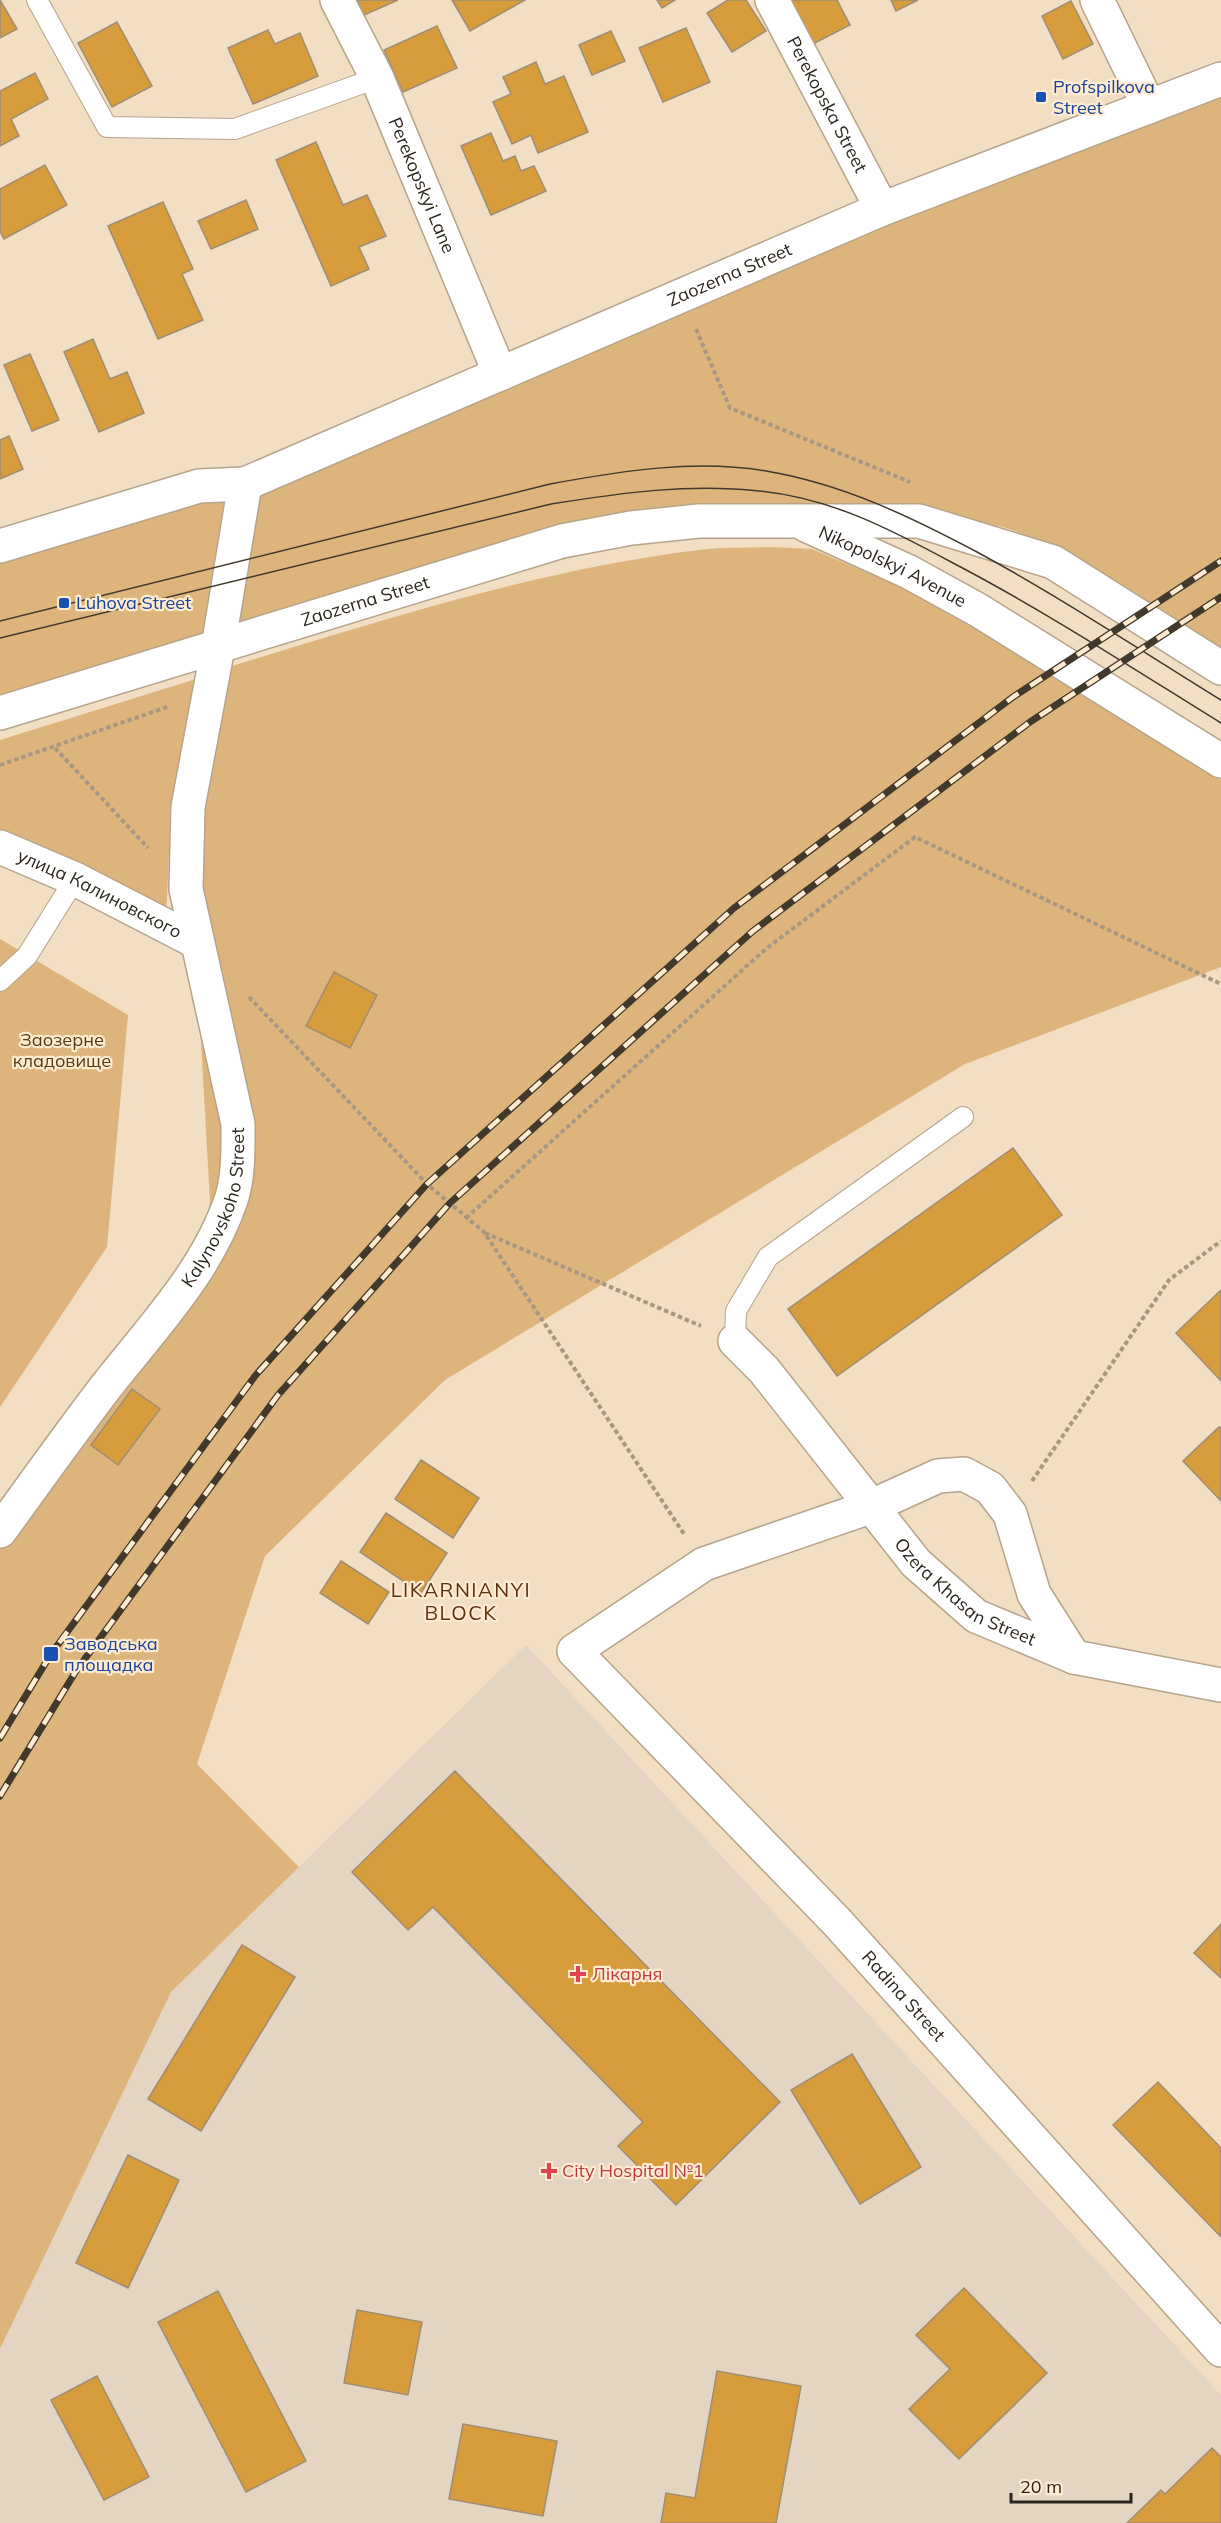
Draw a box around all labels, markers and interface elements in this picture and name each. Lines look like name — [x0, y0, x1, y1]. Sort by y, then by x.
street label: Perekopska Street — [782, 32, 873, 176]
place label: Profspilkova Street — [1053, 75, 1155, 119]
marker: Profspilkova Street — [1034, 90, 1048, 104]
street label: Perekopskyi Lane — [384, 114, 461, 257]
street label: Zaozerna Street — [664, 237, 795, 311]
street label: Nikopolskyi Avenue — [815, 520, 971, 612]
street label: Zaozerna Street — [298, 570, 432, 631]
place label: Luhova Street — [76, 591, 191, 614]
marker: Luhova Street — [57, 596, 71, 610]
street label: улица Калиновского — [14, 844, 186, 943]
park label: Заозерне кладовище — [13, 1028, 111, 1072]
street label: Kalynovskoho Street — [176, 1128, 249, 1292]
street label: Ozera Khasan Street — [889, 1533, 1039, 1651]
district label: LIKARNIANYI BLOCK — [391, 1577, 531, 1625]
place label: Заводська площадка — [64, 1632, 158, 1676]
marker: Заводська площадка — [42, 1645, 60, 1663]
street label: Radina Street — [857, 1946, 951, 2046]
place label: Лікарня — [592, 1962, 662, 1985]
marker: Лікарня — [569, 1965, 587, 1983]
place label: City Hospital №1 — [562, 2159, 704, 2182]
marker: City Hospital №1 — [540, 2162, 558, 2180]
scale bar — [1011, 2466, 1131, 2504]
text: 20 m — [1020, 2475, 1062, 2498]

